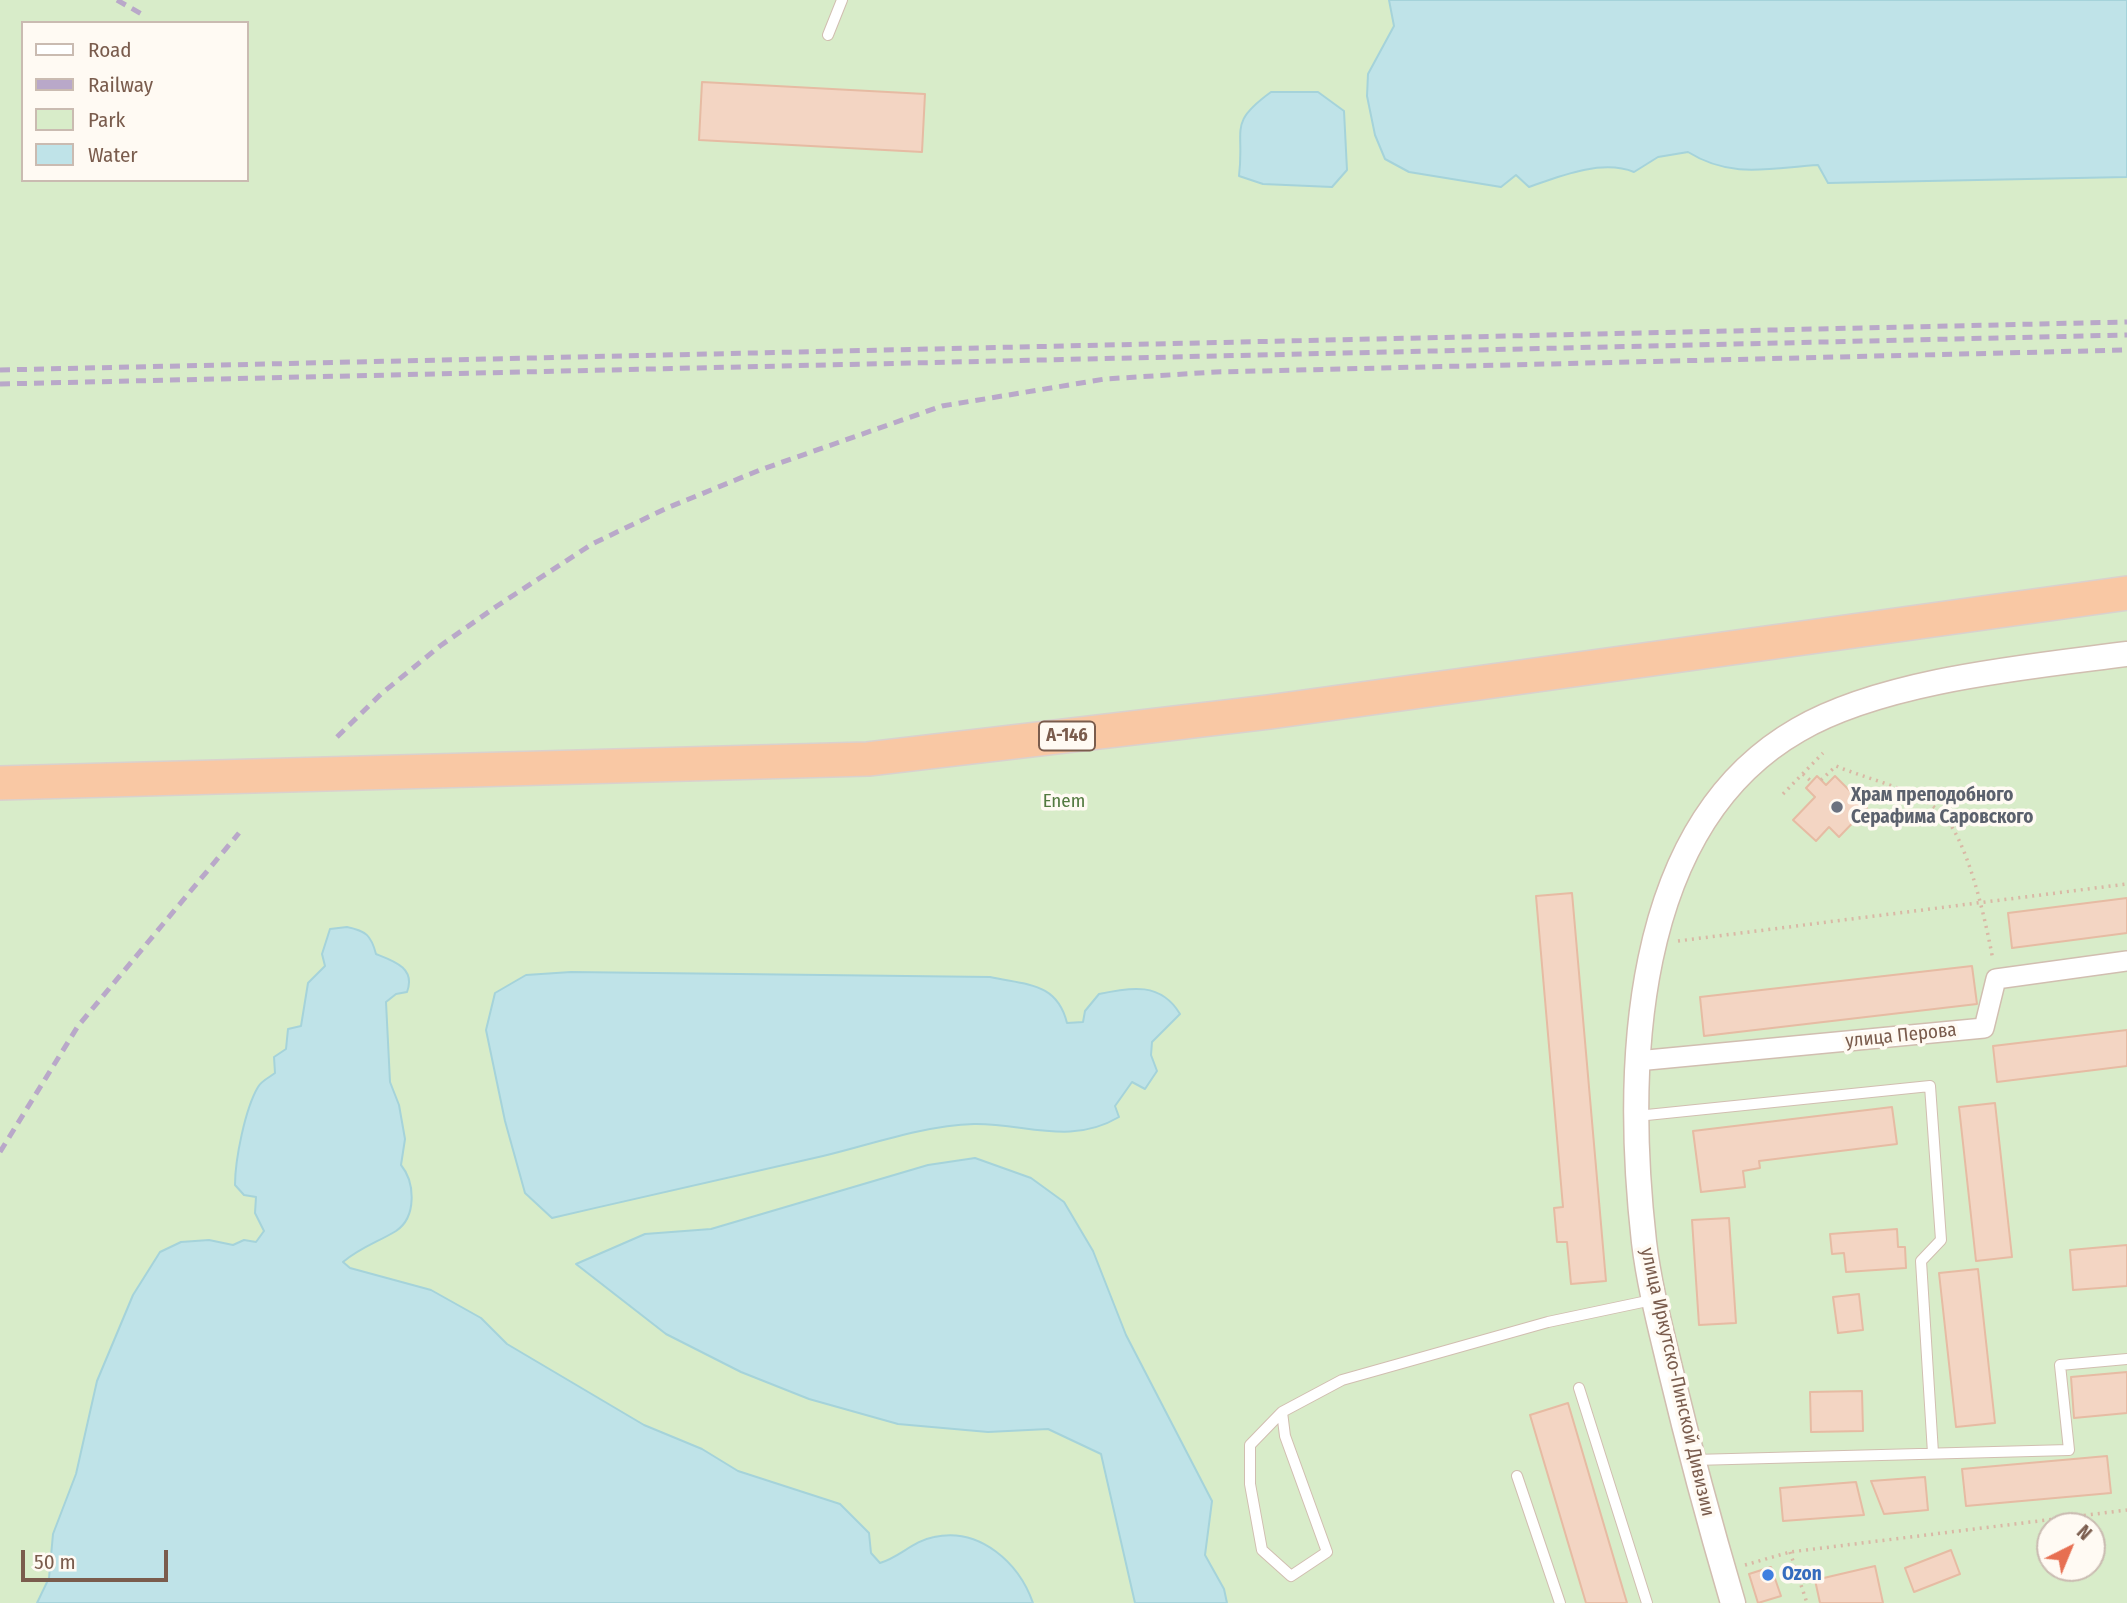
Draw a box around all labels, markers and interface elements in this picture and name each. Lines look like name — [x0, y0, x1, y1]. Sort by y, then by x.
legend — [21, 21, 248, 182]
text: Road — [88, 37, 132, 63]
text: Railway — [88, 72, 153, 98]
text: Park — [88, 107, 125, 133]
text: Water — [88, 142, 138, 168]
road number: А-146 — [1039, 722, 1095, 750]
place label: Храм преподобного Серафима Саровского — [1851, 785, 2033, 829]
park label: Enem — [1043, 791, 1085, 813]
marker: Храм преподобного Серафима Саровского — [1829, 799, 1845, 815]
street label: улица Перова — [1844, 1019, 1958, 1053]
street label: улица Иркутско-Пинской Дивизии — [1635, 1246, 1719, 1518]
north arrow — [2036, 1512, 2106, 1582]
text: N — [2072, 1520, 2096, 1545]
scale bar — [24, 1536, 172, 1580]
text: 50 m — [34, 1549, 76, 1575]
place label: Ozon — [1782, 1564, 1822, 1586]
marker: Ozon — [1760, 1567, 1776, 1583]

